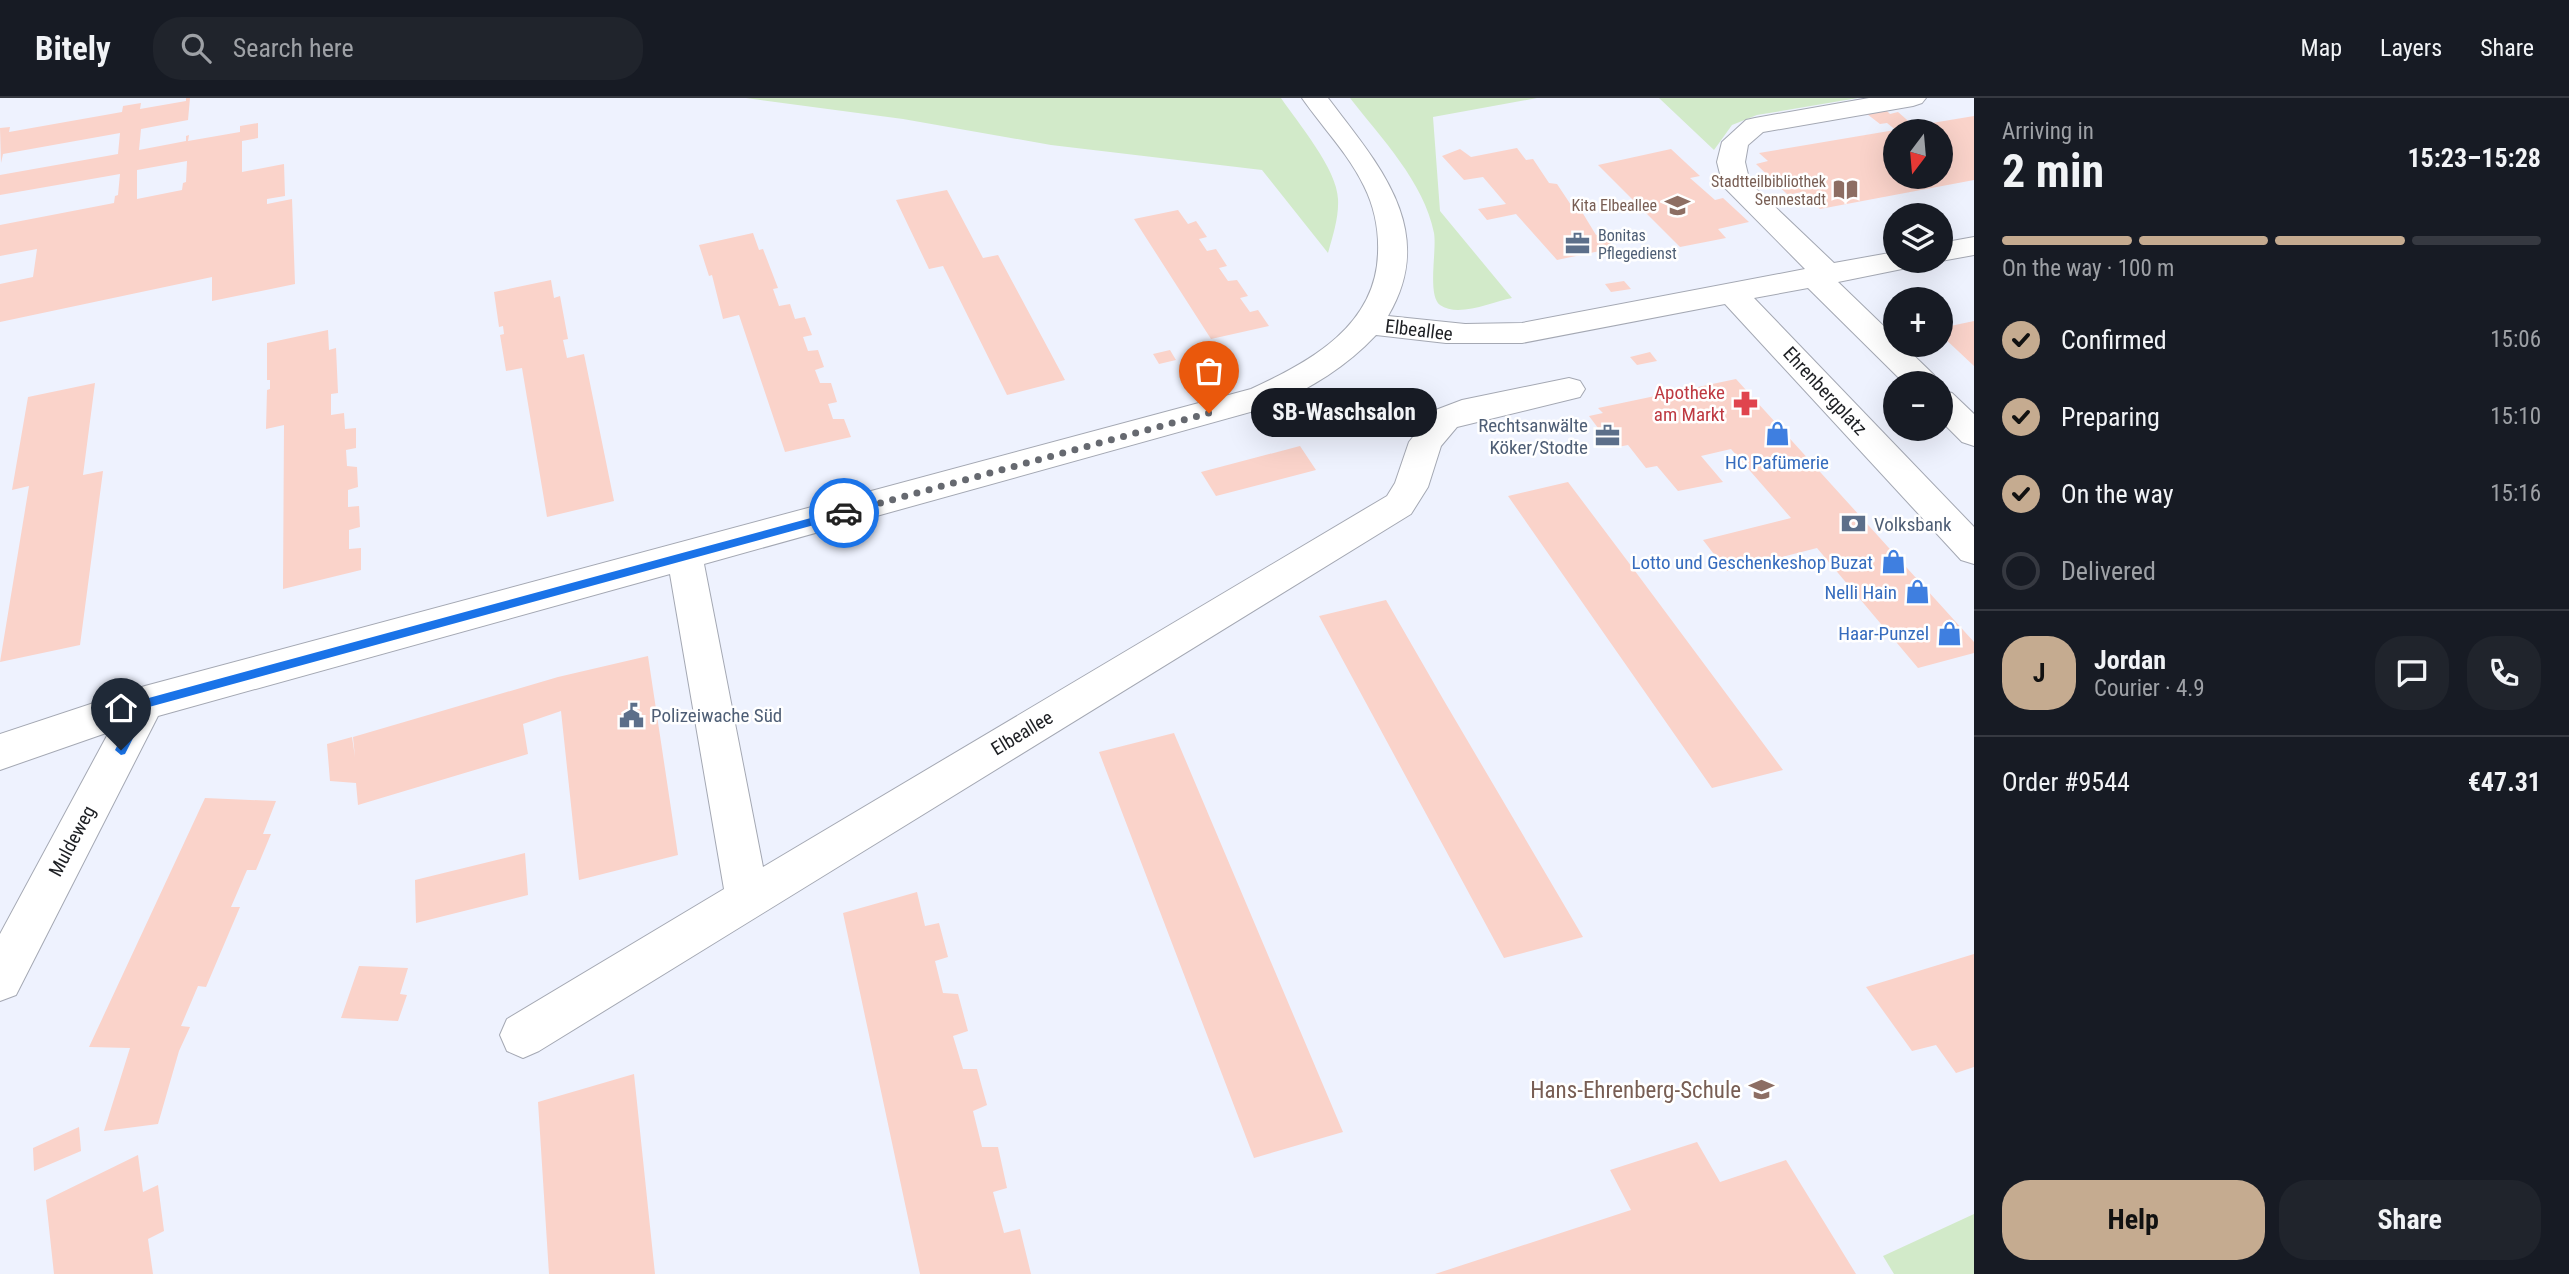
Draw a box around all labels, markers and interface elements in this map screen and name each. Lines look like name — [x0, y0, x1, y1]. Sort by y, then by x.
search box — [153, 17, 643, 80]
text: Bitely — [35, 29, 111, 68]
icon: search — [177, 29, 215, 67]
text: Search here — [233, 33, 354, 63]
text: Map — [2301, 34, 2342, 62]
text: Layers — [2380, 34, 2442, 62]
text: Share — [2480, 34, 2534, 62]
text: Arriving in — [2002, 118, 2094, 145]
north arrow — [1883, 119, 1953, 189]
map controls — [1883, 119, 1953, 441]
text: 15:23–15:28 — [2407, 143, 2541, 173]
text: 2 min — [2002, 144, 2104, 198]
place label: Stadtteilbibliothek Sennestadt — [1711, 172, 1827, 209]
library icon: Stadtteilbibliothek Sennestadt — [1832, 176, 1860, 204]
school or university icon: Kita Elbeallee — [1663, 191, 1691, 219]
place label: Kita Elbeallee — [1572, 196, 1657, 215]
button: layers — [1883, 203, 1953, 273]
place label: Bonitas Pflegedienst — [1598, 226, 1677, 263]
office icon: Bonitas Pflegedienst — [1564, 230, 1592, 258]
text: On the way · 100 m — [2002, 255, 2174, 282]
button: + — [1883, 287, 1953, 357]
street label: Elbeallee — [1384, 314, 1454, 346]
icon: check — [2002, 321, 2040, 359]
text: Confirmed — [2061, 325, 2167, 355]
text: 15:06 — [2490, 326, 2541, 353]
pin — [1179, 341, 1239, 413]
street label: Ehrenbergplatz — [1778, 342, 1872, 440]
icon: bag — [1190, 352, 1228, 390]
button: − — [1883, 371, 1953, 441]
place label: Apotheke am Markt — [1654, 381, 1725, 426]
callout: SB-Waschsalon — [1251, 388, 1436, 438]
pharmacy icon: Apotheke am Markt — [1731, 389, 1759, 417]
icon: check — [2002, 398, 2040, 436]
text: SB-Waschsalon — [1272, 399, 1416, 426]
text: Preparing — [2061, 402, 2160, 432]
text: 15:10 — [2490, 403, 2541, 430]
place label: Rechtsanwälte Köker/Stodte — [1478, 414, 1588, 459]
shop icon: HC Pafümerie — [1763, 420, 1791, 448]
office icon: Rechtsanwälte Köker/Stodte — [1594, 422, 1622, 450]
place label: HC Pafümerie — [1725, 451, 1829, 474]
icon: check — [2002, 475, 2040, 513]
courier — [809, 478, 879, 548]
text: On the way — [2061, 479, 2174, 509]
text: 15:16 — [2490, 480, 2541, 507]
icon: car — [825, 494, 863, 532]
bank icon: Volksbank — [1840, 510, 1868, 538]
place label: Volksbank — [1874, 513, 1952, 536]
shop icon: Lotto und Geschenkeshop Buzat — [1879, 548, 1907, 576]
place label: Lotto und Geschenkeshop Buzat — [1631, 551, 1873, 574]
text: Delivered — [2061, 556, 2156, 586]
shop icon: Nelli Hain — [1903, 578, 1931, 606]
place label: Nelli Hain — [1824, 581, 1897, 604]
shop icon: Haar-Punzel — [1935, 619, 1963, 647]
place label: Haar-Punzel — [1838, 622, 1929, 645]
button: chat — [2375, 636, 2449, 710]
button: phone — [2467, 636, 2541, 710]
text: Jordan — [2094, 645, 2166, 675]
text: J — [2033, 658, 2045, 688]
text: Courier · 4.9 — [2094, 675, 2205, 702]
pin — [91, 678, 151, 750]
icon: home — [102, 689, 140, 727]
public building icon: Polizeiwache Süd — [617, 701, 645, 729]
place label: Polizeiwache Süd — [651, 704, 782, 727]
street label: Elbeallee — [987, 706, 1057, 760]
text: Order #9544 — [2002, 767, 2130, 797]
text: €47.31 — [2468, 767, 2541, 797]
street label: Muldeweg — [44, 802, 100, 880]
school or university icon: Hans-Ehrenberg-Schule — [1747, 1076, 1775, 1104]
place label: Hans-Ehrenberg-Schule — [1530, 1077, 1741, 1104]
button: Help — [2002, 1180, 2265, 1260]
button: Share — [2279, 1180, 2541, 1260]

